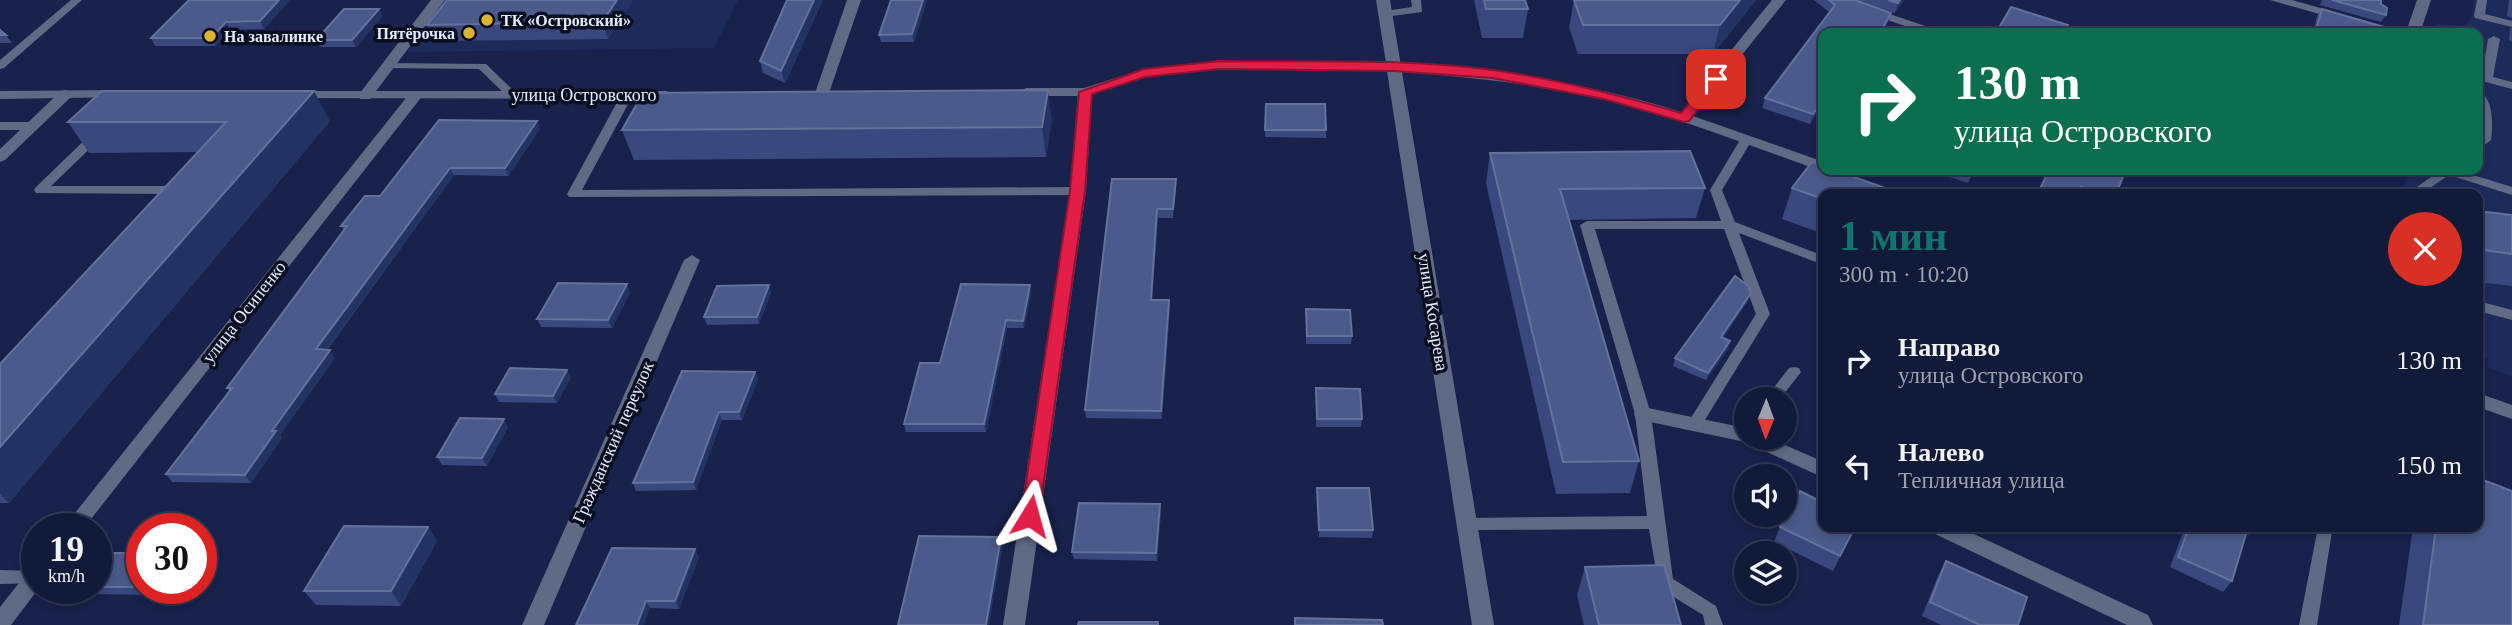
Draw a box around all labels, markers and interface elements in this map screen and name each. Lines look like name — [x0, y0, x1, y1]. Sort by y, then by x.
marker: ТК «Островский» — [479, 12, 495, 28]
place label: ТК «Островский» — [501, 12, 631, 30]
place label: Пятёрочка — [376, 25, 455, 43]
marker: Пятёрочка — [461, 25, 477, 41]
marker: На завалинке — [202, 28, 218, 44]
place label: На завалинке — [224, 28, 323, 45]
pin — [1686, 49, 1746, 109]
text: 130 m — [1954, 55, 2081, 110]
icon: right — [1839, 56, 1930, 147]
icon: arrive — [1697, 60, 1735, 98]
street label: улица Островского — [511, 85, 657, 105]
text: улица Островского — [1954, 113, 2212, 149]
button: close — [2388, 212, 2462, 286]
text: 1 мин — [1839, 213, 1948, 259]
street label: улица Косарева — [1414, 252, 1452, 372]
street label: улица Осипенко — [198, 257, 290, 367]
text: 300 m · 10:20 — [1839, 262, 1969, 287]
text: Направо — [1898, 333, 2000, 362]
icon: right — [1839, 342, 1877, 380]
text: 130 m — [2396, 346, 2462, 375]
street label: Гражданский переулок — [568, 358, 658, 526]
text: улица Островского — [1898, 363, 2084, 388]
north arrow — [1734, 387, 1797, 450]
map controls — [1734, 387, 1797, 604]
text: Налево — [1898, 438, 1984, 467]
icon: left — [1839, 447, 1877, 485]
text: 150 m — [2396, 451, 2462, 480]
button: sound — [1734, 464, 1797, 527]
text: Тепличная улица — [1898, 468, 2065, 493]
position arrow — [993, 479, 1067, 553]
speed limit sign: 30 — [126, 513, 217, 604]
text: 19 — [49, 530, 84, 569]
button: layers — [1734, 541, 1797, 604]
text: km/h — [48, 566, 85, 586]

